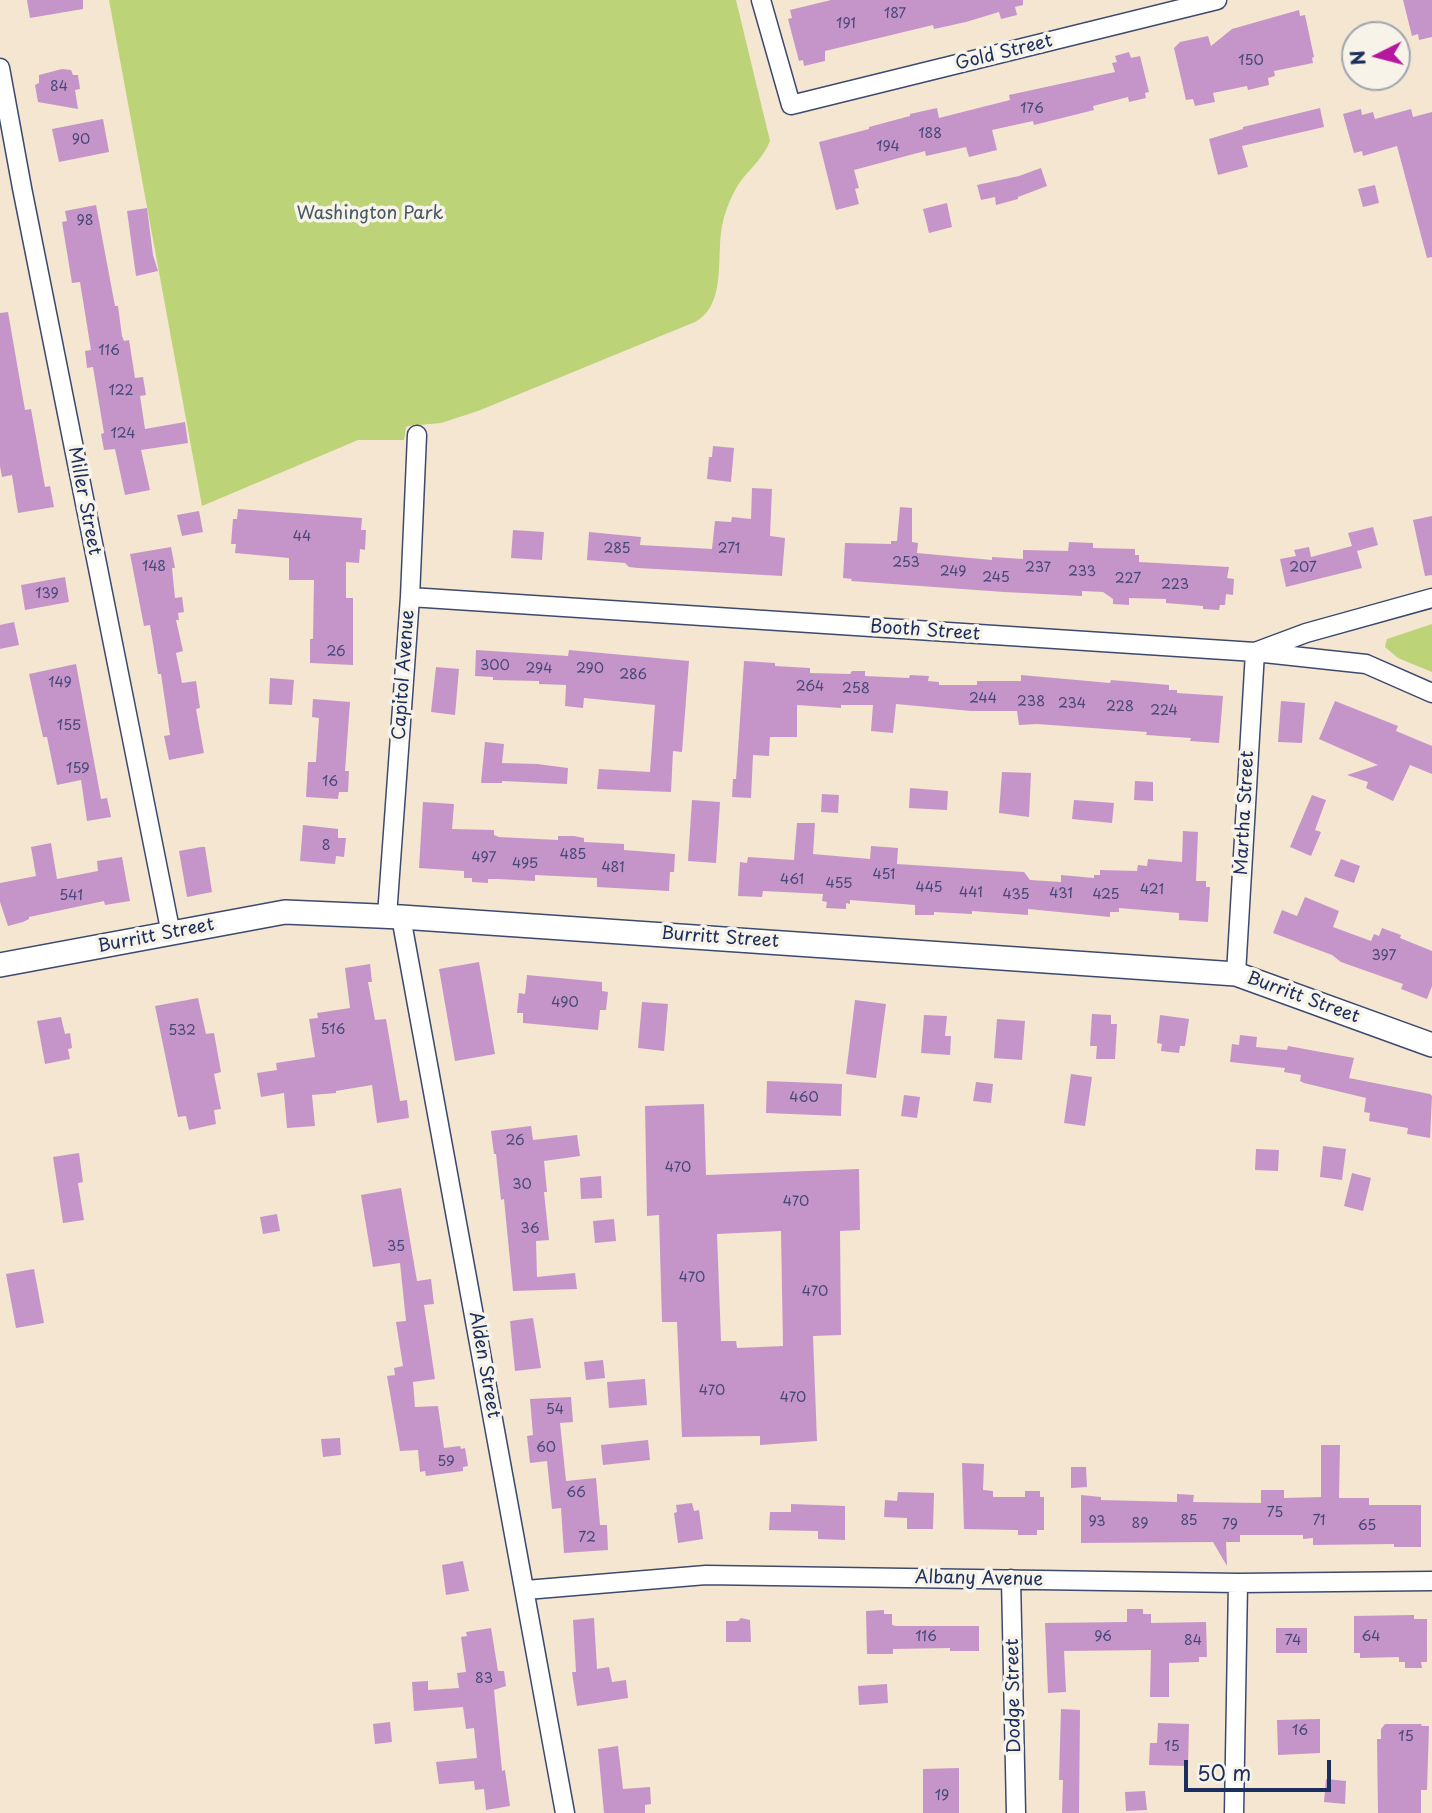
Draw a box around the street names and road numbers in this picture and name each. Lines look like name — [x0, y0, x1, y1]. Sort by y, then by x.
street label: Gold Street — [953, 30, 1055, 76]
street label: Miller Street — [63, 445, 105, 557]
street label: Capitol Avenue — [389, 609, 419, 741]
street label: Booth Street — [869, 616, 981, 646]
street label: Martha Street — [1231, 750, 1259, 876]
street label: Burritt Street — [96, 914, 216, 958]
street label: Burritt Street — [660, 923, 780, 953]
street label: Burritt Street — [1244, 968, 1362, 1028]
street label: Alden Street — [464, 1310, 504, 1420]
street label: Albany Avenue — [915, 1567, 1043, 1591]
street label: Dodge Street — [1002, 1638, 1026, 1754]

